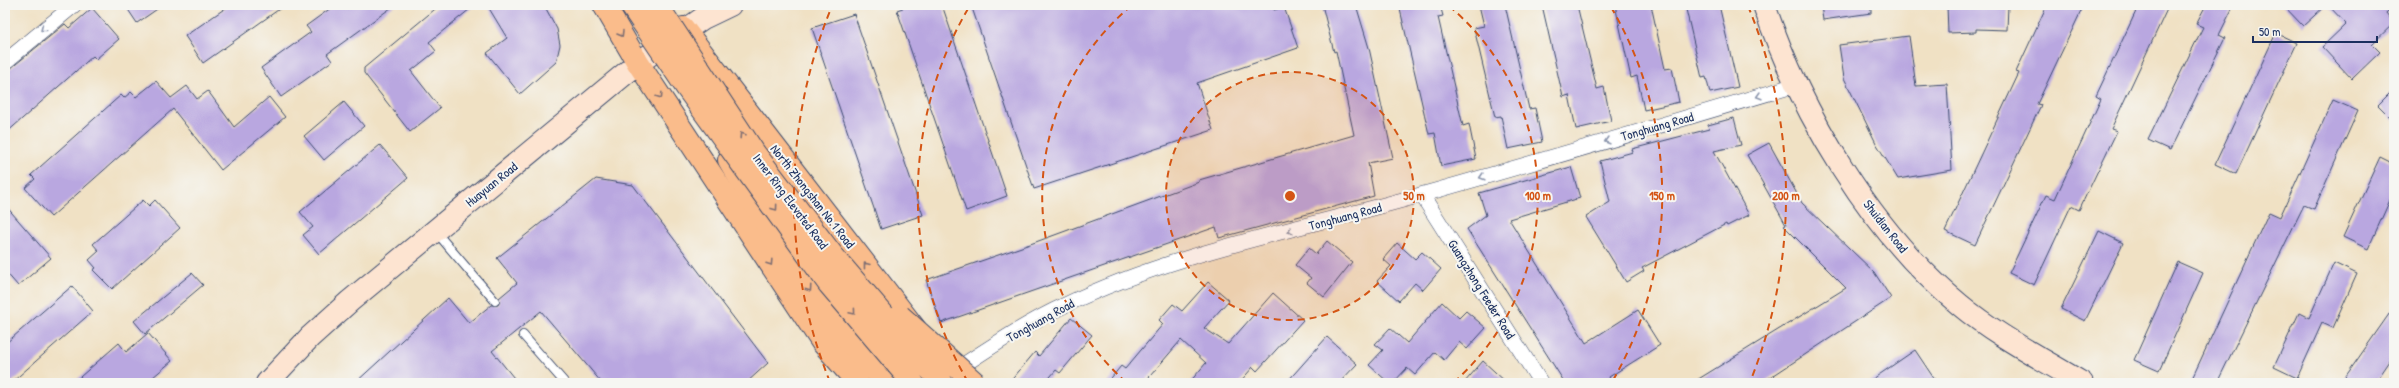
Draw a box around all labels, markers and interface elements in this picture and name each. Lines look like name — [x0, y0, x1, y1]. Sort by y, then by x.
scale bar — [2253, 18, 2377, 44]
text: 50 m — [2259, 23, 2280, 40]
one-way arrow — [41, 24, 48, 31]
one-way arrow — [616, 30, 623, 37]
one-way arrow — [655, 91, 662, 98]
one-way arrow — [1755, 91, 1762, 100]
street label: Tonghuang Road — [1619, 107, 1695, 145]
one-way arrow — [739, 132, 747, 139]
one-way arrow — [1604, 136, 1611, 145]
street label: North Zhongshan No.1 Road — [767, 140, 859, 252]
street label: Inner Ring Elevated Road — [749, 150, 833, 252]
street label: Huayuan Road — [461, 157, 521, 211]
one-way arrow — [1479, 172, 1486, 181]
text: 50 m — [1403, 187, 1425, 204]
text: 100 m — [1525, 187, 1551, 204]
text: 150 m — [1649, 187, 1675, 204]
text: 200 m — [1772, 187, 1800, 204]
centre of rings — [1283, 189, 1297, 203]
street label: Shuidian Road — [1860, 196, 1912, 256]
street label: Tonghuang Road — [1307, 198, 1383, 234]
one-way arrow — [770, 204, 777, 211]
one-way arrow — [1286, 226, 1293, 235]
street label: Guangzhong Feeder Road — [1444, 236, 1520, 342]
one-way arrow — [765, 258, 772, 265]
one-way arrow — [864, 262, 871, 269]
one-way arrow — [805, 284, 812, 291]
street label: Tonghuang Road — [1003, 294, 1077, 346]
one-way arrow — [849, 308, 856, 315]

